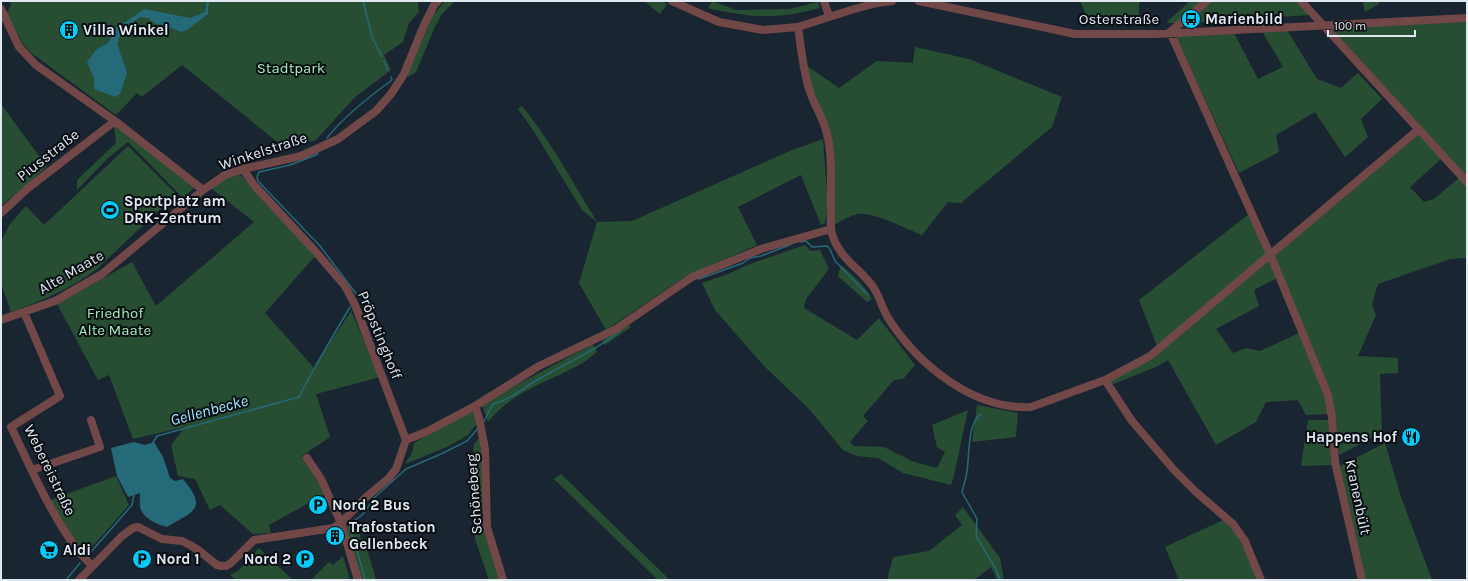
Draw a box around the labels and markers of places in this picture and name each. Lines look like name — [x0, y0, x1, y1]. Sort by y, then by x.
bus stop icon: Marienbild — [1180, 8, 1202, 30]
place label: Marienbild — [1205, 10, 1283, 28]
building icon: Villa Winkel — [58, 19, 80, 41]
place label: Villa Winkel — [83, 21, 169, 39]
place label: Sportplatz am DRK-Zentrum — [124, 192, 226, 227]
sports icon: Sportplatz am DRK-Zentrum — [99, 199, 121, 221]
restaurant icon: Happens Hof — [1400, 426, 1422, 448]
place label: Happens Hof — [1306, 428, 1397, 446]
parking icon: Nord 2 Bus — [307, 494, 329, 516]
place label: Nord 2 Bus — [332, 496, 410, 514]
place label: Trafostation Gellenbeck — [349, 518, 436, 553]
building icon: Trafostation Gellenbeck — [324, 525, 346, 547]
supermarket icon: Aldi — [38, 539, 60, 561]
place label: Aldi — [63, 541, 91, 559]
parking icon: Nord 1 — [131, 548, 153, 570]
parking icon: Nord 2 — [294, 548, 316, 570]
place label: Nord 1 — [156, 550, 200, 568]
place label: Nord 2 — [244, 550, 291, 568]

